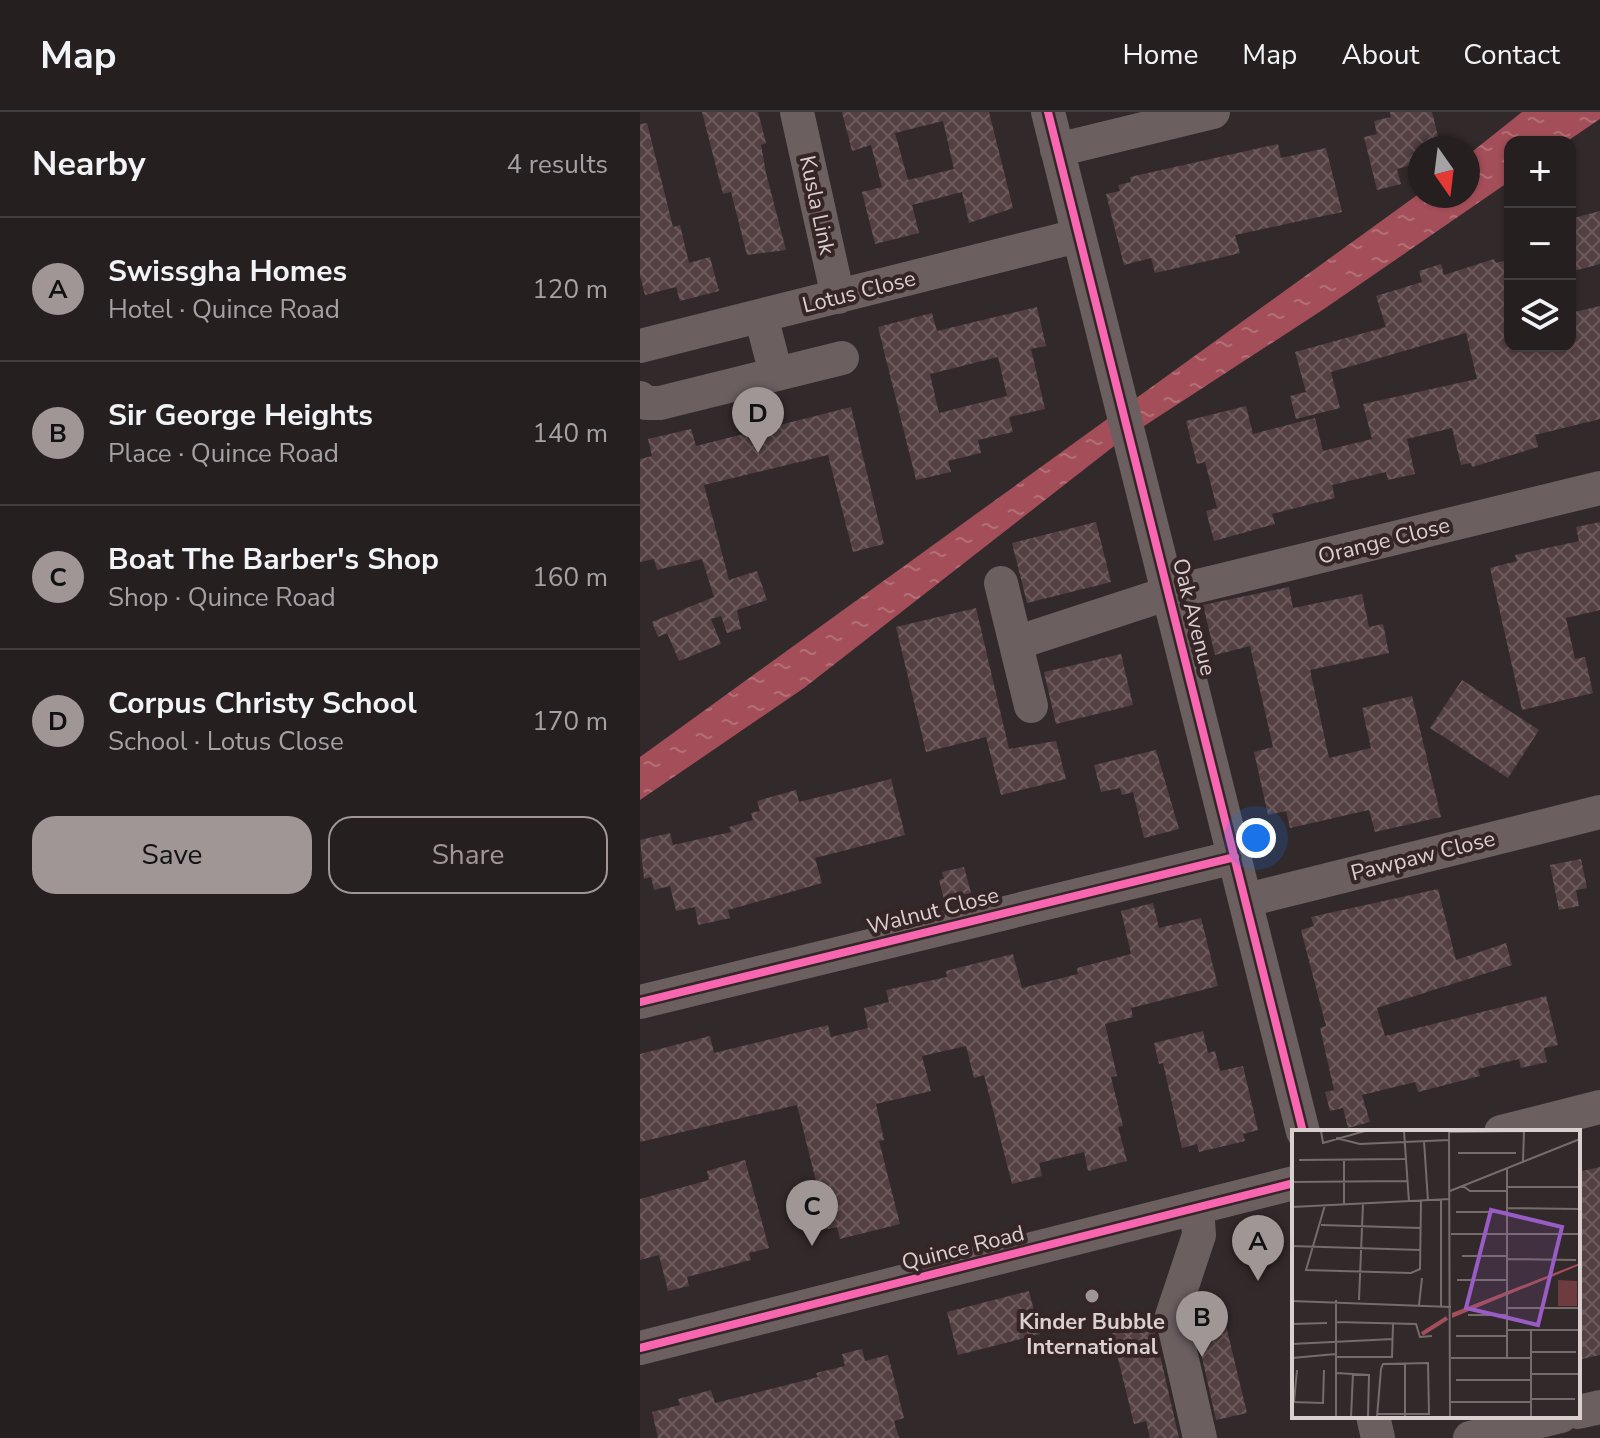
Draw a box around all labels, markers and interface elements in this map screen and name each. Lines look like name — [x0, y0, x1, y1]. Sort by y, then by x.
text: Map — [40, 30, 117, 81]
text: Home — [1123, 36, 1198, 74]
text: Map — [1242, 36, 1297, 74]
text: About — [1341, 36, 1419, 74]
text: Contact — [1463, 36, 1560, 74]
north arrow — [1408, 136, 1480, 208]
map controls — [1504, 136, 1576, 352]
button: + — [1504, 136, 1576, 208]
text: Nearby — [32, 141, 146, 187]
text: 4 results — [507, 147, 608, 182]
street label: Kusla Link — [792, 153, 842, 258]
button: − — [1504, 208, 1576, 280]
text: Swissgha Homes — [108, 251, 347, 292]
street label: Lotus Close — [799, 263, 919, 321]
text: A — [48, 272, 68, 307]
text: 120 m — [532, 272, 608, 307]
button: layers — [1504, 280, 1576, 352]
text: Hotel · Quince Road — [108, 292, 340, 327]
pin: D — [732, 387, 784, 453]
text: Sir George Heights — [108, 395, 373, 436]
text: B — [49, 416, 67, 451]
text: 140 m — [532, 416, 608, 451]
text: Place · Quince Road — [108, 436, 339, 471]
street label: Orange Close — [1315, 510, 1453, 572]
text: Boat The Barber's Shop — [108, 539, 439, 580]
street label: Oak Avenue — [1165, 555, 1223, 679]
text: C — [49, 560, 67, 595]
text: 160 m — [532, 560, 608, 595]
text: Shop · Quince Road — [108, 580, 336, 615]
text: Corpus Christy School — [108, 683, 417, 724]
text: D — [48, 704, 68, 739]
text: 170 m — [532, 704, 608, 739]
text: School · Lotus Close — [108, 724, 344, 759]
button: Save — [32, 816, 312, 894]
button: Share — [328, 816, 608, 894]
your location — [1236, 818, 1276, 858]
street label: Pawpaw Close — [1348, 824, 1498, 888]
street label: Walnut Close — [864, 880, 1002, 942]
inset map — [1292, 1130, 1580, 1418]
pin: C — [786, 1180, 838, 1246]
pin: A — [1232, 1215, 1284, 1281]
street label: Quince Road — [899, 1218, 1027, 1278]
marker: Kinder Bubble International — [1083, 1287, 1101, 1305]
pin: B — [1176, 1291, 1228, 1357]
place label: Kinder Bubble International — [1019, 1307, 1165, 1362]

